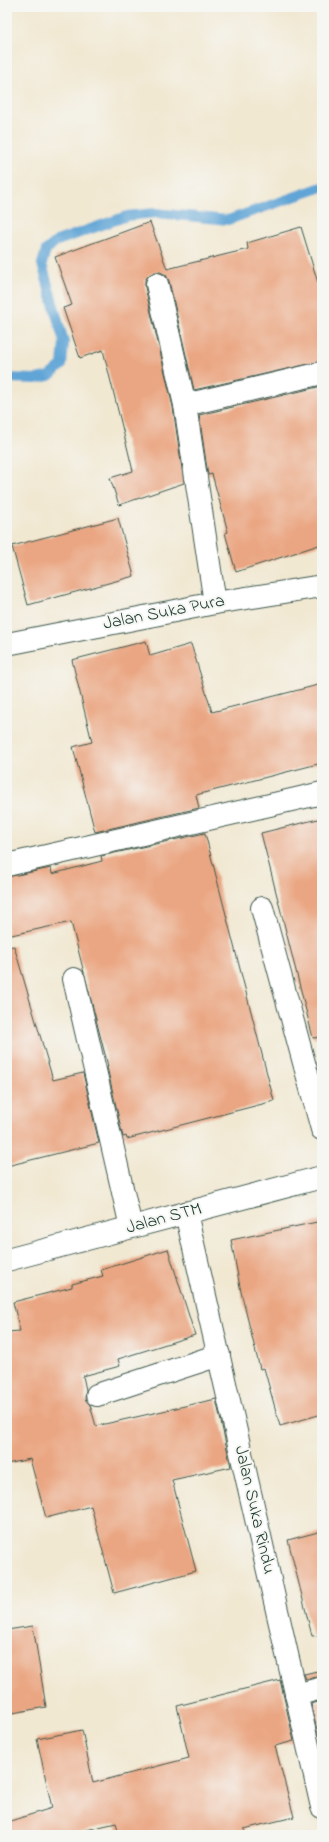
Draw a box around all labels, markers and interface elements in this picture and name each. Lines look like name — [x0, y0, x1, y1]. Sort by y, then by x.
street label: Jalan Suka Pura — [101, 588, 227, 638]
street label: Jalan STM — [123, 1196, 205, 1242]
street label: Jalan Suka Rindu — [227, 1443, 281, 1577]

